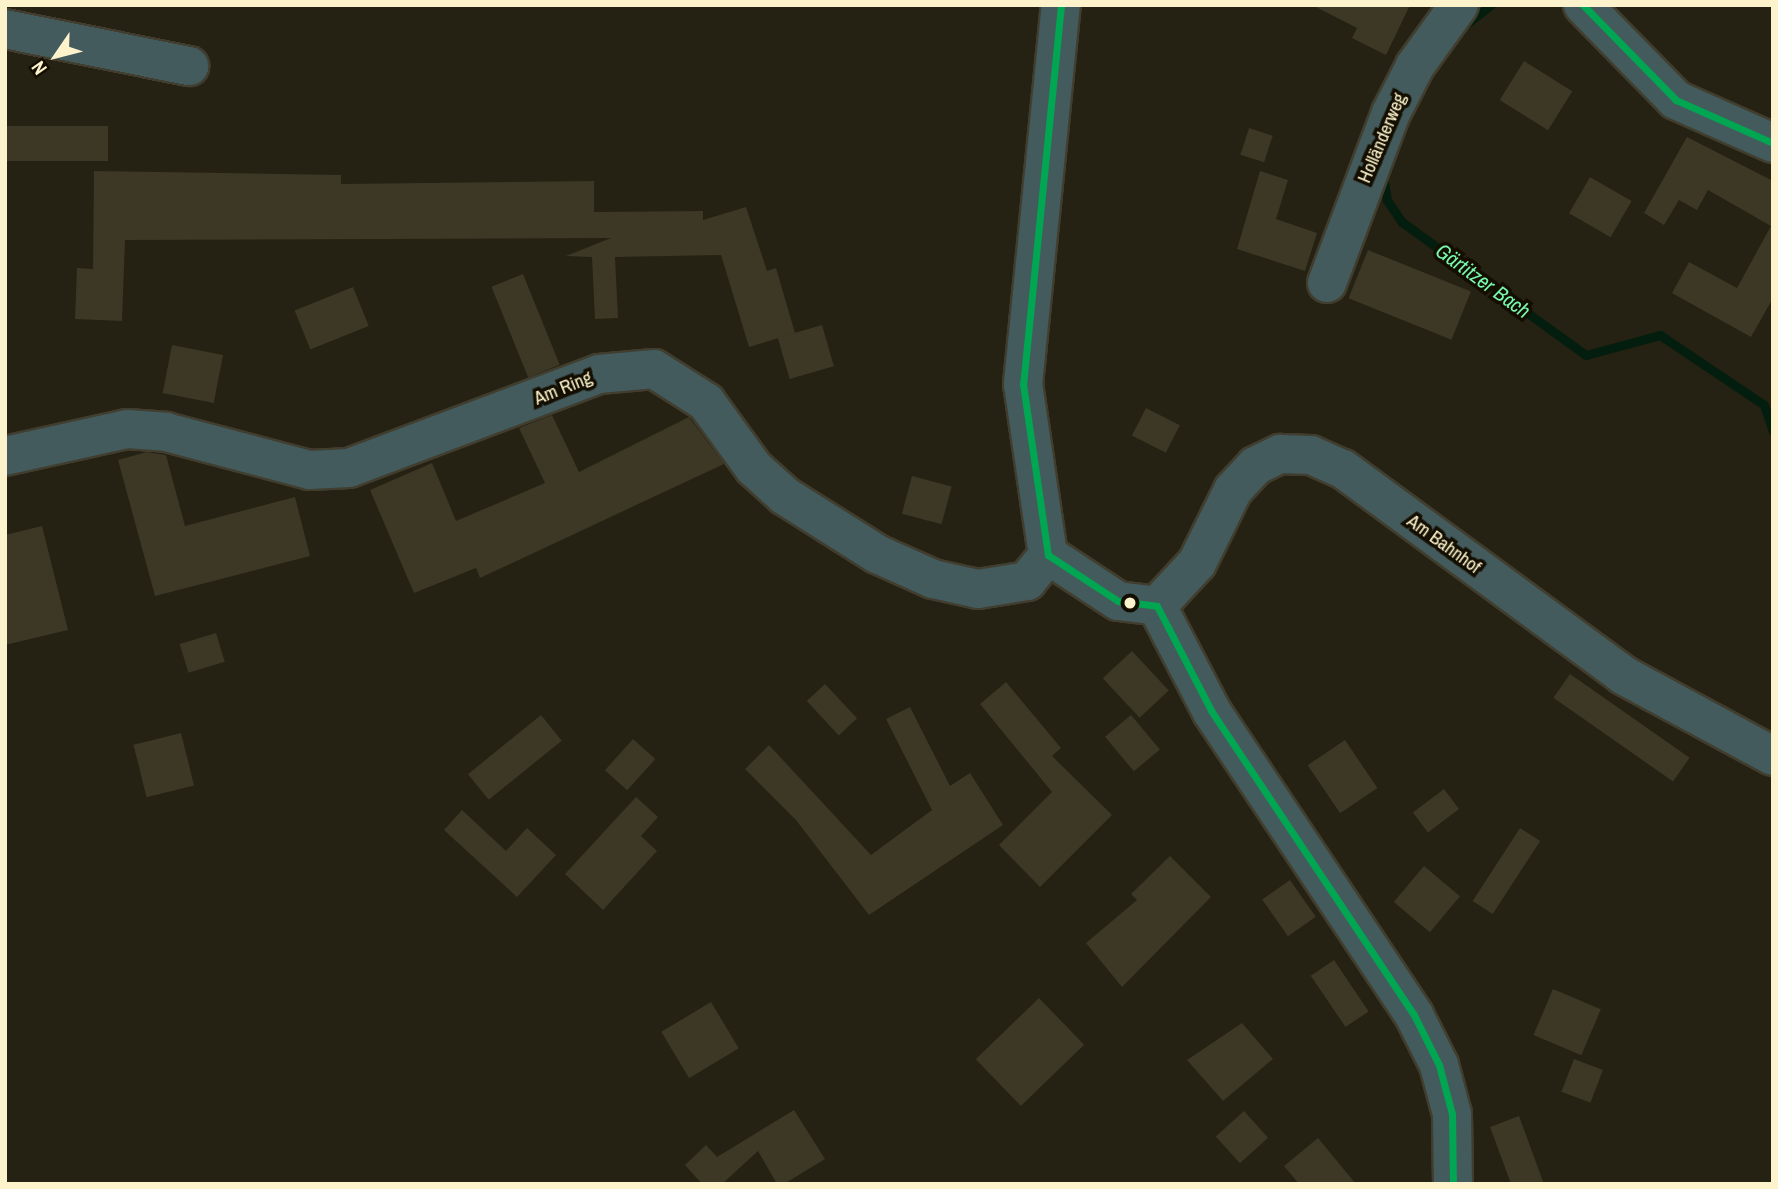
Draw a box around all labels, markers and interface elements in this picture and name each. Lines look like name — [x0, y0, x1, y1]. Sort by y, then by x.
north arrow — [21, 21, 91, 91]
text: N — [25, 56, 53, 80]
street label: Holländerweg — [1353, 90, 1411, 186]
water label: Gärtitzer Bach — [1431, 238, 1535, 324]
street label: Am Ring — [531, 366, 595, 410]
street label: Am Bahnhof — [1403, 510, 1485, 578]
unlabelled marker — [1123, 596, 1137, 610]

